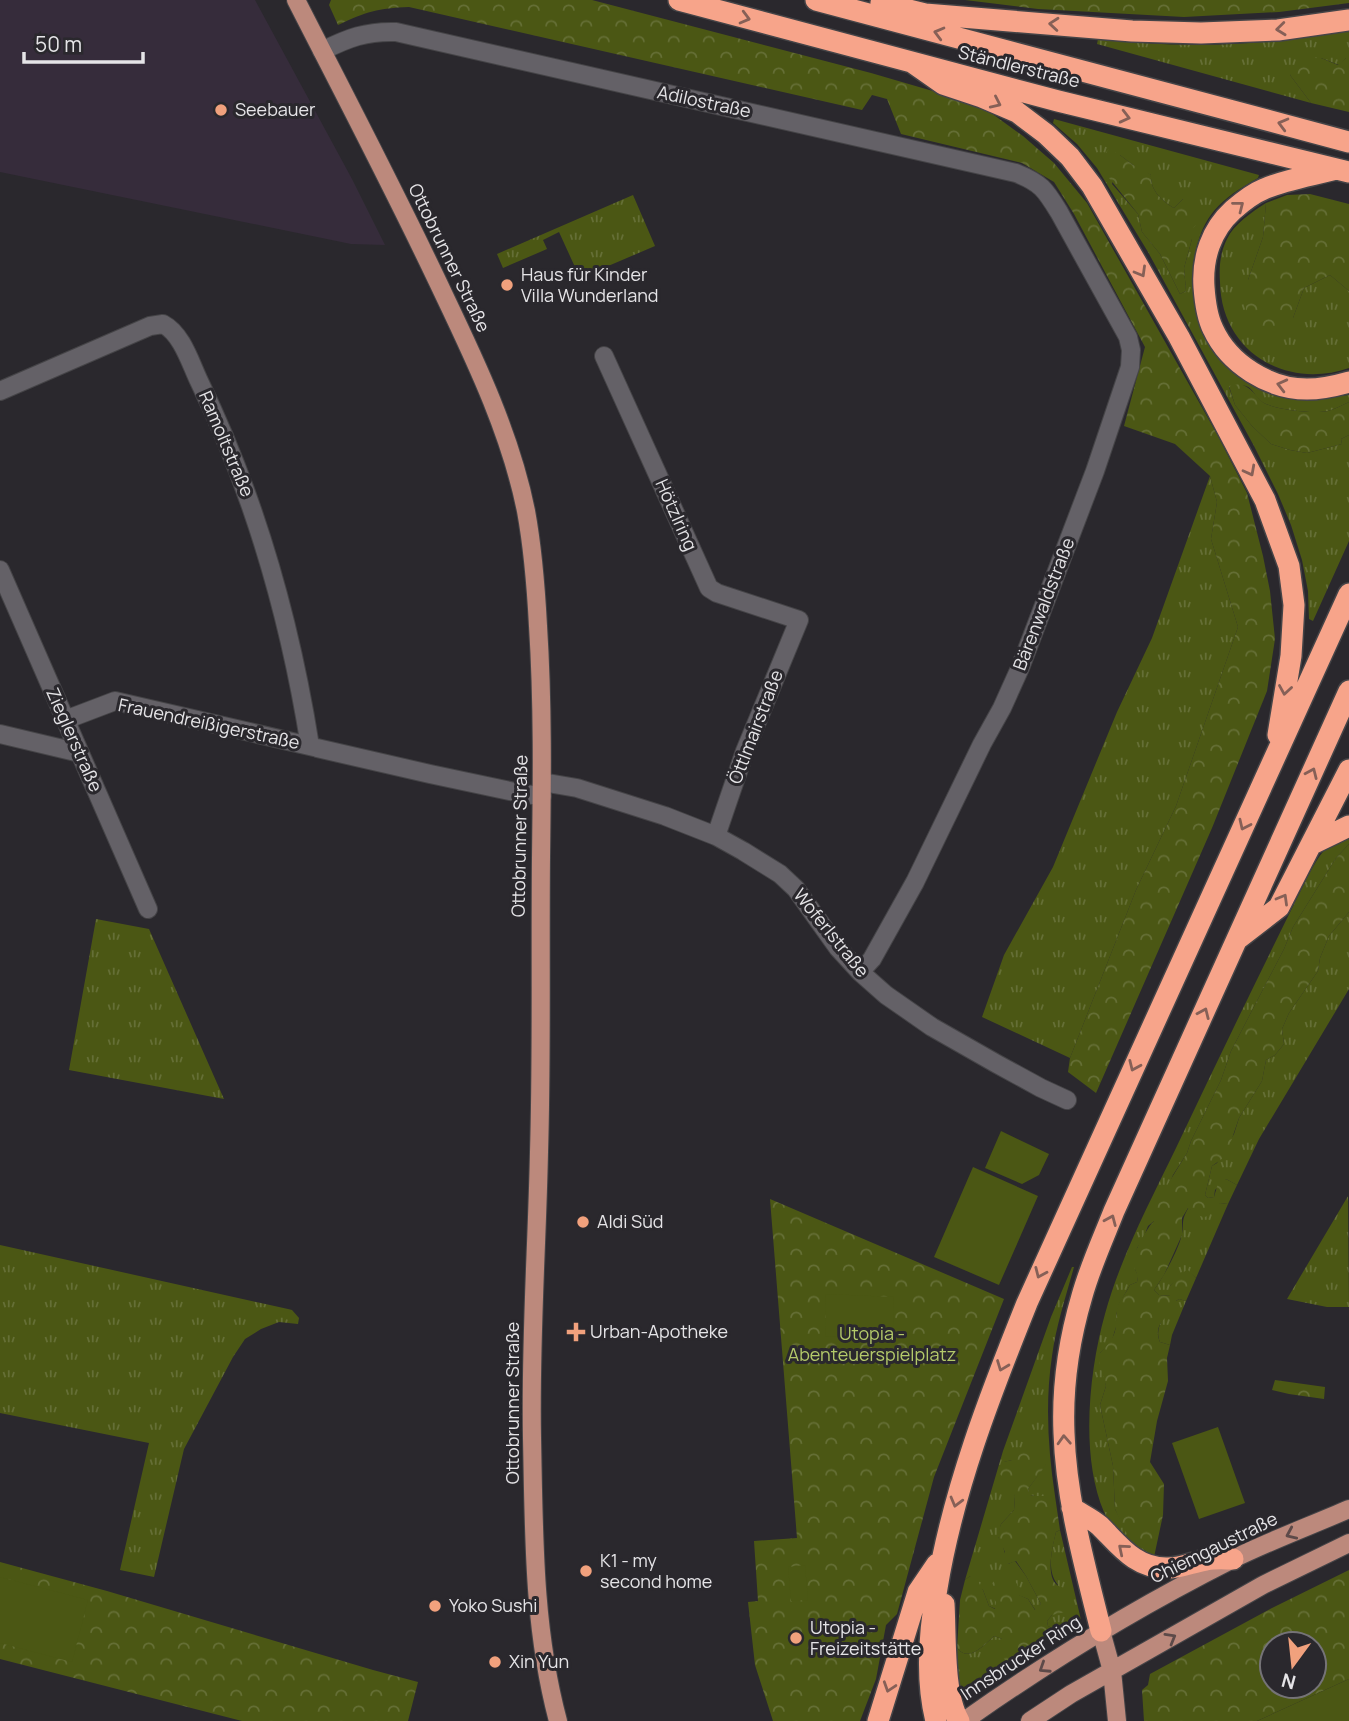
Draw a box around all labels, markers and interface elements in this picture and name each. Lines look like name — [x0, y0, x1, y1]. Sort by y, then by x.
one-way arrow — [739, 10, 751, 24]
one-way arrow — [1049, 17, 1060, 32]
scale bar — [24, 21, 144, 65]
one-way arrow — [1276, 21, 1287, 36]
one-way arrow — [933, 27, 945, 41]
text: 50 m — [35, 30, 82, 58]
street label: Ständlerstraße — [956, 39, 1083, 93]
street label: Adilostraße — [655, 79, 753, 123]
one-way arrow — [989, 95, 1001, 109]
place label: Seebauer — [235, 97, 316, 121]
marker: Seebauer — [213, 102, 229, 118]
one-way arrow — [1118, 109, 1130, 123]
one-way arrow — [1277, 118, 1289, 132]
street label: Ottobrunner Straße — [403, 179, 496, 336]
one-way arrow — [1232, 202, 1244, 215]
place label: Haus für Kinder Villa Wunderland — [521, 262, 659, 307]
one-way arrow — [1133, 264, 1146, 277]
marker: Haus für Kinder Villa Wunderland — [499, 277, 515, 293]
one-way arrow — [1276, 379, 1288, 393]
street label: Ramoltstraße — [194, 387, 260, 500]
one-way arrow — [1242, 464, 1255, 477]
street label: Hötzlring — [651, 475, 703, 554]
street label: Bärenwaldstraße — [1007, 534, 1079, 674]
street label: Öttlmairstraße — [722, 666, 788, 787]
street label: Zieglerstraße — [41, 684, 109, 795]
one-way arrow — [1278, 684, 1293, 696]
street label: Frauendreißigerstraße — [116, 692, 302, 754]
street label: Ottobrunner Straße — [506, 755, 532, 917]
one-way arrow — [1304, 768, 1318, 780]
one-way arrow — [1239, 818, 1253, 830]
street label: Woferlstraße — [789, 883, 875, 982]
one-way arrow — [1275, 893, 1288, 906]
one-way arrow — [1196, 1007, 1210, 1020]
one-way arrow — [1128, 1058, 1142, 1071]
place label: Aldi Süd — [597, 1209, 664, 1233]
marker: Aldi Süd — [575, 1214, 591, 1230]
one-way arrow — [1103, 1215, 1117, 1227]
one-way arrow — [1034, 1266, 1048, 1278]
place label: Urban-Apotheke — [590, 1319, 728, 1343]
park label: Utopia - Abenteuerspielplatz — [788, 1321, 956, 1366]
street label: Ottobrunner Straße — [500, 1322, 524, 1484]
marker: Urban-Apotheke — [568, 1324, 584, 1340]
one-way arrow — [996, 1360, 1010, 1372]
one-way arrow — [1057, 1434, 1072, 1445]
one-way arrow — [950, 1496, 965, 1508]
street label: Chiemgaustraße — [1146, 1506, 1281, 1588]
one-way arrow — [1286, 1526, 1298, 1540]
one-way arrow — [1118, 1545, 1131, 1557]
place label: K1 - my second home — [600, 1548, 712, 1593]
marker: K1 - my second home — [578, 1563, 594, 1579]
place label: Yoko Sushi — [449, 1593, 537, 1617]
marker: Yoko Sushi — [427, 1598, 443, 1614]
street label: Innsbrucker Ring — [956, 1609, 1085, 1705]
place label: Utopia - Freizeitstätte — [810, 1615, 921, 1660]
marker: Utopia - Freizeitstätte — [788, 1630, 804, 1646]
north arrow — [1258, 1630, 1328, 1700]
one-way arrow — [1164, 1633, 1177, 1646]
place label: Xin Yun — [509, 1649, 569, 1673]
marker: Xin Yun — [487, 1654, 503, 1670]
one-way arrow — [1038, 1660, 1051, 1673]
text: N — [1279, 1667, 1299, 1696]
one-way arrow — [883, 1680, 898, 1692]

